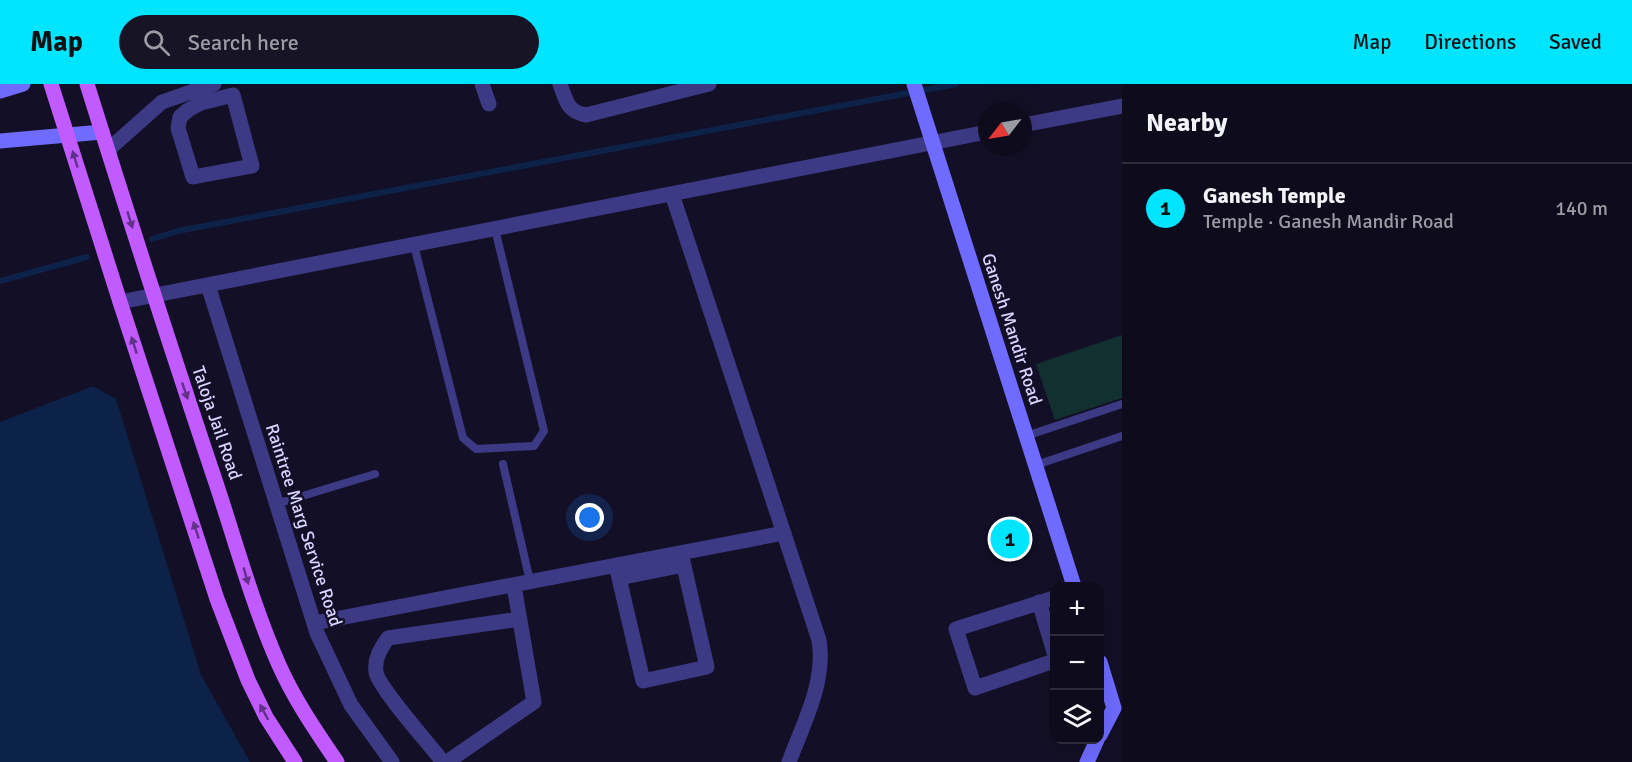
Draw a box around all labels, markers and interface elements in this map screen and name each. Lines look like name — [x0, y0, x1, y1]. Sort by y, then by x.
search box — [119, 15, 539, 69]
text: Map — [30, 25, 83, 59]
icon: search — [140, 26, 173, 59]
text: Search here — [188, 29, 299, 56]
text: Map — [1353, 29, 1391, 55]
text: Directions — [1424, 29, 1516, 55]
text: Saved — [1549, 29, 1602, 55]
north arrow — [978, 102, 1032, 156]
text: Nearby — [1146, 107, 1227, 139]
one-way arrow — [70, 150, 79, 168]
text: Ganesh Temple — [1203, 182, 1346, 209]
text: 1 — [1160, 196, 1171, 221]
text: 140 m — [1555, 196, 1608, 221]
text: Temple · Ganesh Mandir Road — [1203, 209, 1454, 234]
one-way arrow — [125, 211, 135, 229]
street label: Ganesh Mandir Road — [977, 250, 1047, 408]
one-way arrow — [129, 336, 138, 354]
street label: Taloja Jail Road — [187, 363, 247, 483]
one-way arrow — [181, 382, 191, 400]
street label: Raintree Marg Service Road — [261, 421, 347, 629]
your location — [575, 503, 604, 532]
pin: 1 — [990, 516, 1030, 562]
one-way arrow — [190, 521, 200, 539]
one-way arrow — [242, 567, 251, 585]
map controls — [1050, 582, 1104, 744]
button: + — [1050, 582, 1104, 636]
button: − — [1050, 636, 1104, 690]
button: layers — [1050, 690, 1104, 744]
one-way arrow — [259, 703, 269, 720]

